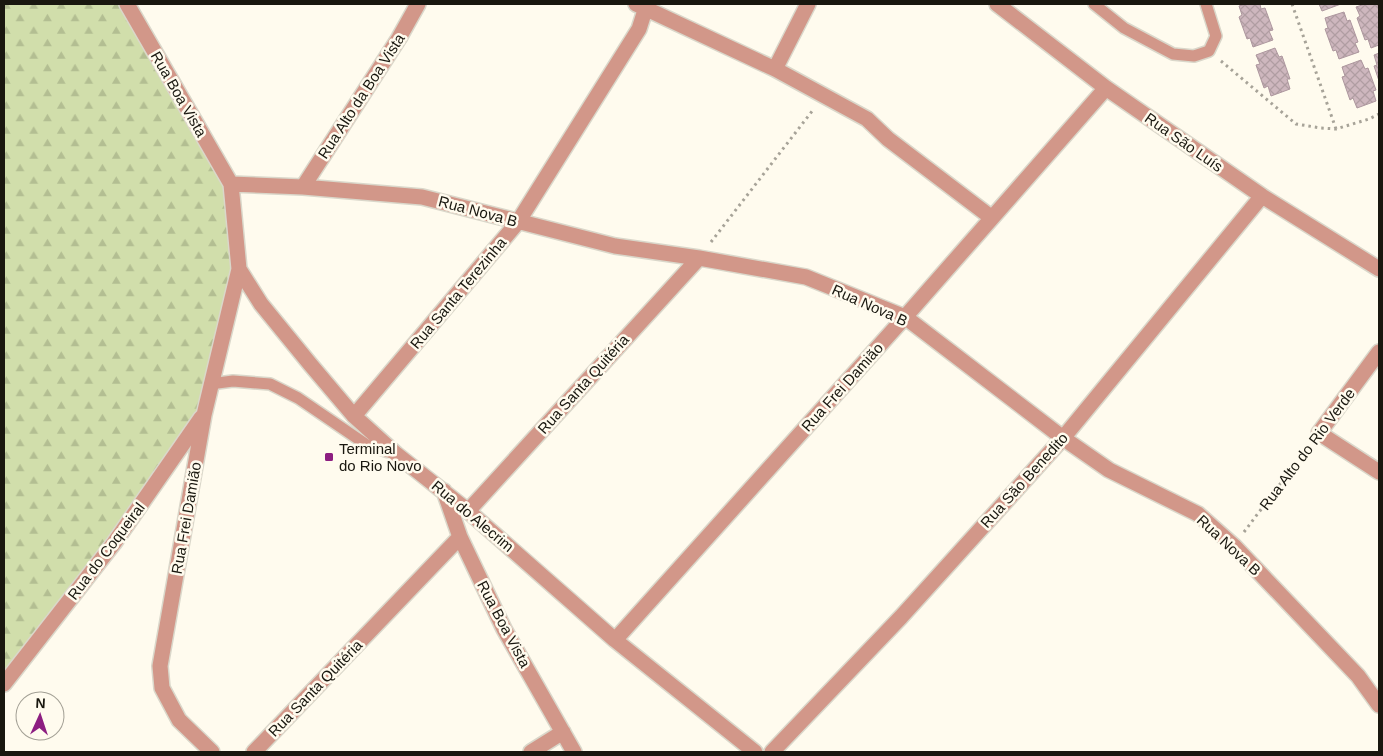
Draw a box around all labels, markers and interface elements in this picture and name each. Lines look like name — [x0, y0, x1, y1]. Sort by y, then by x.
street label: Rua Alto da Boa Vista — [314, 30, 408, 162]
street label: Rua Boa Vista — [148, 48, 211, 140]
street label: Rua São Luís — [1142, 109, 1226, 175]
street label: Rua Nova B — [437, 192, 519, 230]
street label: Rua Santa Terezinha — [407, 233, 510, 352]
street label: Rua Nova B — [830, 281, 910, 329]
street label: Rua Santa Quitéria — [534, 330, 632, 437]
street label: Rua Frei Damião — [798, 339, 886, 435]
street label: Rua Alto do Rio Verde — [1256, 385, 1358, 513]
street label: Rua São Benedito — [977, 429, 1071, 531]
place label: Terminal do Rio Novo — [339, 440, 422, 474]
marker: Terminal do Rio Novo — [323, 451, 335, 463]
street label: Rua Frei Damião — [168, 461, 204, 575]
street label: Rua do Alecrim — [429, 477, 517, 555]
street label: Rua do Coqueiral — [64, 499, 148, 603]
street label: Rua Nova B — [1194, 511, 1264, 579]
street label: Rua Boa Vista — [474, 578, 534, 671]
street label: Rua Santa Quitéria — [265, 636, 366, 740]
north arrow — [15, 691, 65, 741]
text: N — [35, 695, 46, 711]

